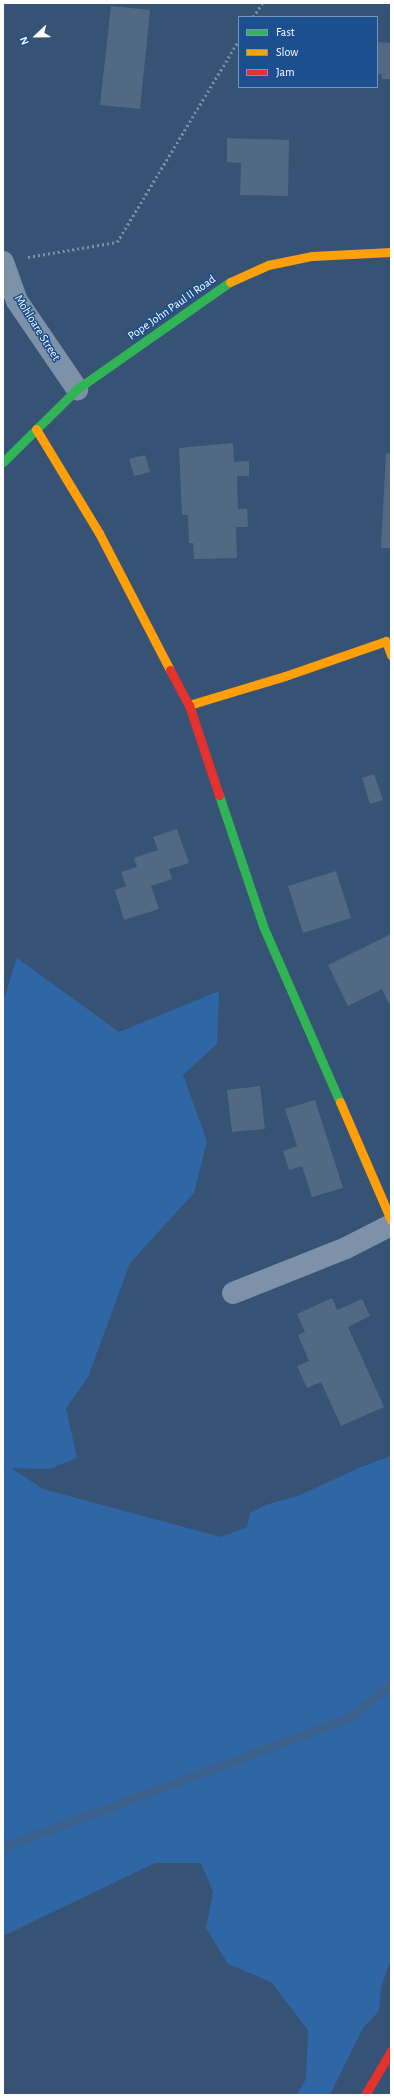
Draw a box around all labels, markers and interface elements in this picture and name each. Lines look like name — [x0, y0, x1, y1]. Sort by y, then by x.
north arrow — [16, 16, 56, 56]
legend — [238, 16, 378, 88]
text: Fast — [276, 26, 295, 38]
text: N — [18, 35, 31, 46]
text: Slow — [276, 46, 298, 58]
text: Jam — [276, 66, 295, 78]
street label: Pope John Paul II Road — [125, 272, 219, 344]
street label: Mohloare Street — [11, 292, 63, 364]

